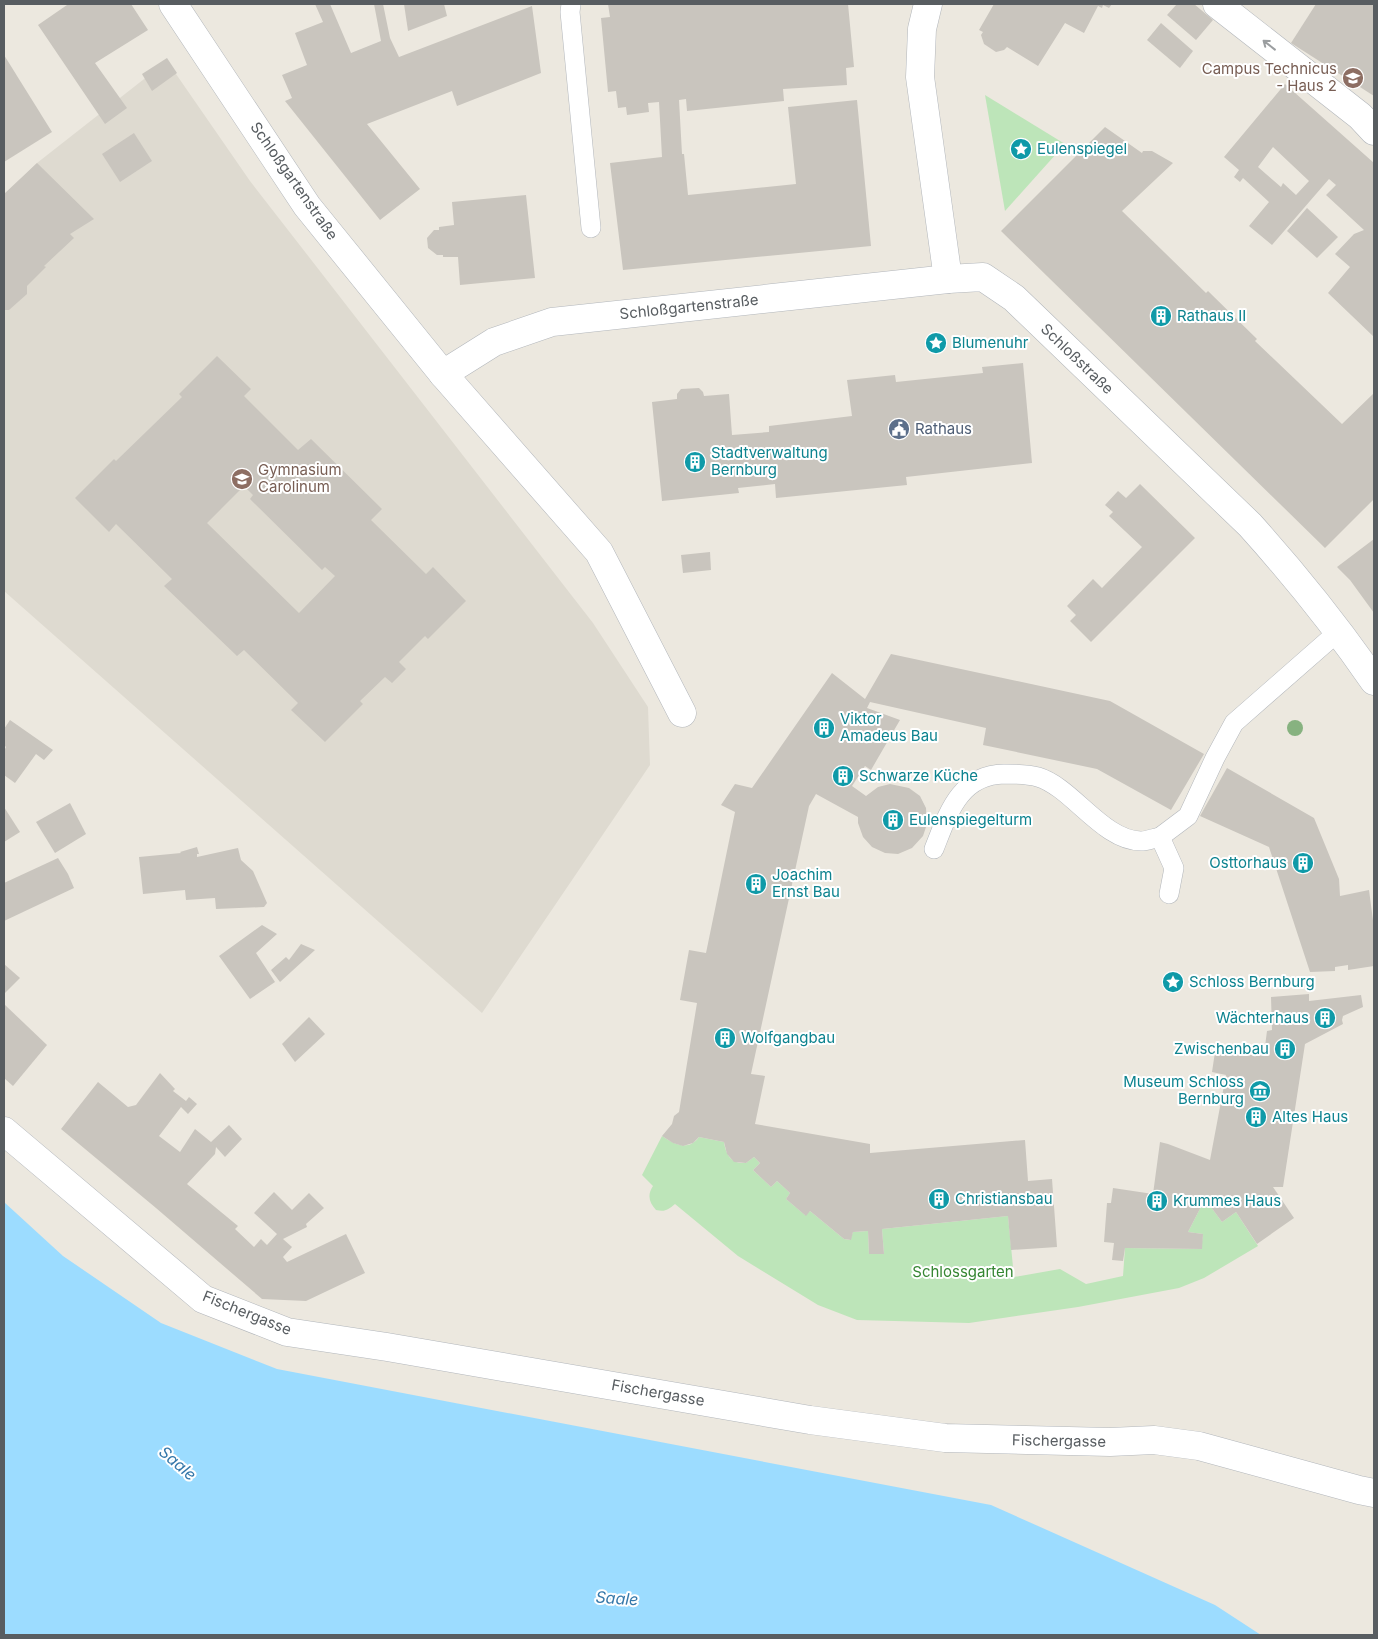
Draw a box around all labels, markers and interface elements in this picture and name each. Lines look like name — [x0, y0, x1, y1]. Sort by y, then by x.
one-way arrow — [1263, 39, 1276, 50]
place label: Campus Technicus - Haus 2 — [1202, 59, 1337, 95]
school or university icon: Campus Technicus - Haus 2 — [1341, 66, 1365, 90]
street label: Schloßgartenstraße — [247, 118, 342, 243]
place icon: Eulenspiegel — [1009, 137, 1033, 161]
place label: Eulenspiegel — [1037, 139, 1127, 158]
street label: Schloßgartenstraße — [618, 290, 759, 323]
building icon: Rathaus II — [1149, 304, 1173, 328]
place label: Rathaus II — [1177, 306, 1246, 325]
street label: Schloßstraße — [1037, 319, 1118, 398]
place icon: Blumenuhr — [924, 331, 948, 355]
place label: Blumenuhr — [952, 333, 1029, 352]
public building icon: Rathaus — [887, 417, 911, 441]
place label: Rathaus — [915, 419, 972, 438]
place label: Stadtverwaltung Bernburg — [711, 443, 828, 479]
building icon: Stadtverwaltung Bernburg — [683, 450, 707, 474]
place label: Gymnasium Carolinum — [258, 460, 342, 496]
school or university icon: Gymnasium Carolinum — [230, 467, 254, 491]
place label: Viktor Amadeus Bau — [840, 709, 938, 745]
building icon: Viktor Amadeus Bau — [812, 716, 836, 740]
building icon: Schwarze Küche — [831, 764, 855, 788]
place label: Schwarze Küche — [859, 766, 978, 785]
building icon: Eulenspiegelturm — [881, 808, 905, 832]
place label: Eulenspiegelturm — [909, 810, 1032, 829]
building icon: Osttorhaus — [1291, 851, 1315, 875]
place label: Osttorhaus — [1209, 853, 1287, 872]
place label: Joachim Ernst Bau — [772, 865, 840, 901]
building icon: Joachim Ernst Bau — [744, 872, 768, 896]
place icon: Schloss Bernburg — [1161, 970, 1185, 994]
place label: Schloss Bernburg — [1189, 972, 1315, 991]
building icon: Wächterhaus — [1313, 1006, 1337, 1030]
place label: Wächterhaus — [1216, 1008, 1309, 1027]
building icon: Wolfgangbau — [713, 1026, 737, 1050]
place label: Wolfgangbau — [741, 1028, 835, 1047]
building icon: Zwischenbau — [1273, 1037, 1297, 1061]
place label: Zwischenbau — [1174, 1039, 1269, 1058]
place label: Museum Schloss Bernburg — [1123, 1072, 1244, 1108]
museum icon: Museum Schloss Bernburg — [1248, 1079, 1272, 1103]
building icon: Altes Haus — [1244, 1105, 1268, 1129]
place label: Altes Haus — [1272, 1107, 1348, 1126]
building icon: Christiansbau — [927, 1187, 951, 1211]
place label: Christiansbau — [955, 1189, 1053, 1208]
building icon: Krummes Haus — [1145, 1189, 1169, 1213]
place label: Krummes Haus — [1173, 1191, 1281, 1210]
park label: Schlossgarten — [912, 1262, 1014, 1281]
street label: Fischergasse — [200, 1286, 294, 1339]
street label: Fischergasse — [610, 1375, 706, 1410]
street label: Fischergasse — [1012, 1430, 1106, 1451]
water label: Saale — [155, 1441, 201, 1485]
water label: Saale — [595, 1587, 639, 1609]

